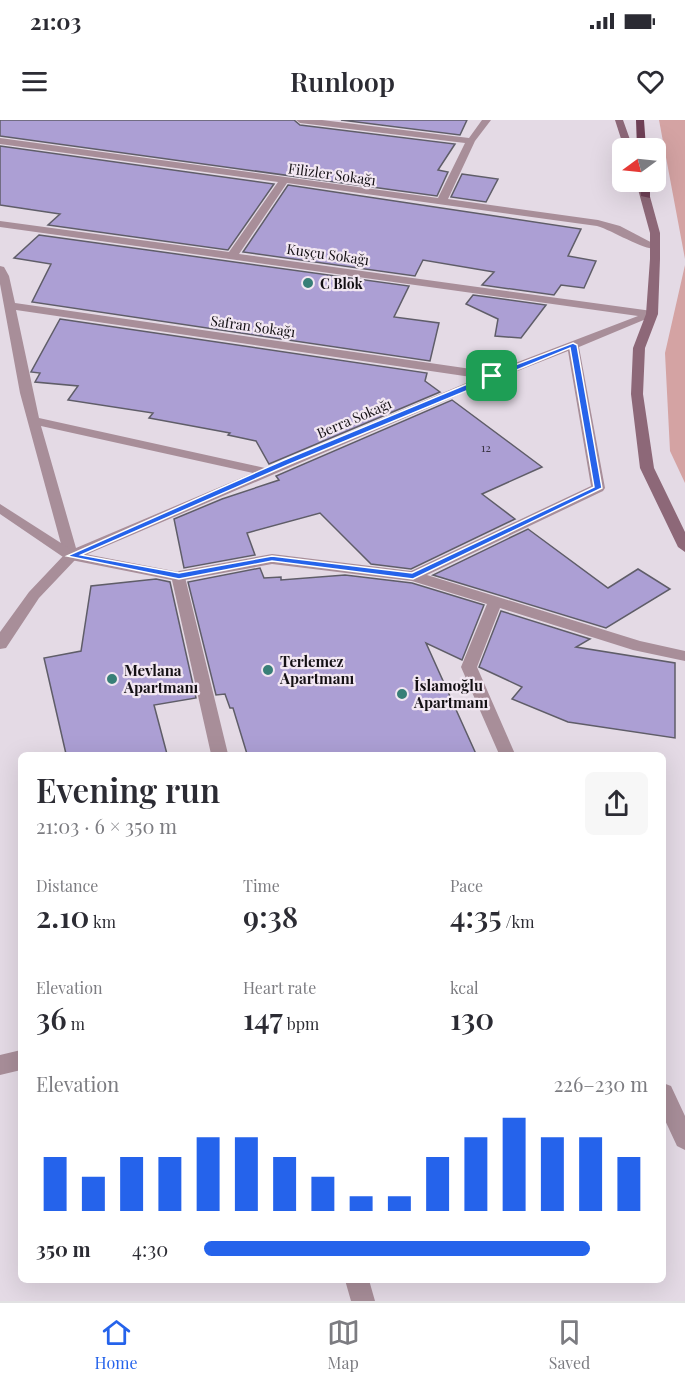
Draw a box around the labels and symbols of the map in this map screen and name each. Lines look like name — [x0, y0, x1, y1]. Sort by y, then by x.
north arrow — [612, 138, 666, 192]
street label: Filizler Sokağı — [287, 158, 377, 190]
street label: Kuşçu Sokağı — [286, 239, 370, 269]
place label: C Blok — [320, 274, 363, 293]
marker: C Blok — [301, 276, 315, 290]
street label: Safran Sokağı — [209, 311, 297, 341]
pin — [466, 350, 517, 401]
street label: Berra Sokağı — [314, 394, 394, 442]
house number: 12 — [481, 439, 491, 455]
place label: Terlemez Apartmanı — [279, 651, 355, 688]
place label: Mevlana Apartmanı — [123, 660, 199, 697]
marker: Terlemez Apartmanı — [261, 663, 275, 677]
marker: Mevlana Apartmanı — [105, 672, 119, 686]
place label: İslamoğlu Apartmanı — [413, 675, 489, 712]
marker: İslamoğlu Apartmanı — [395, 687, 409, 701]

